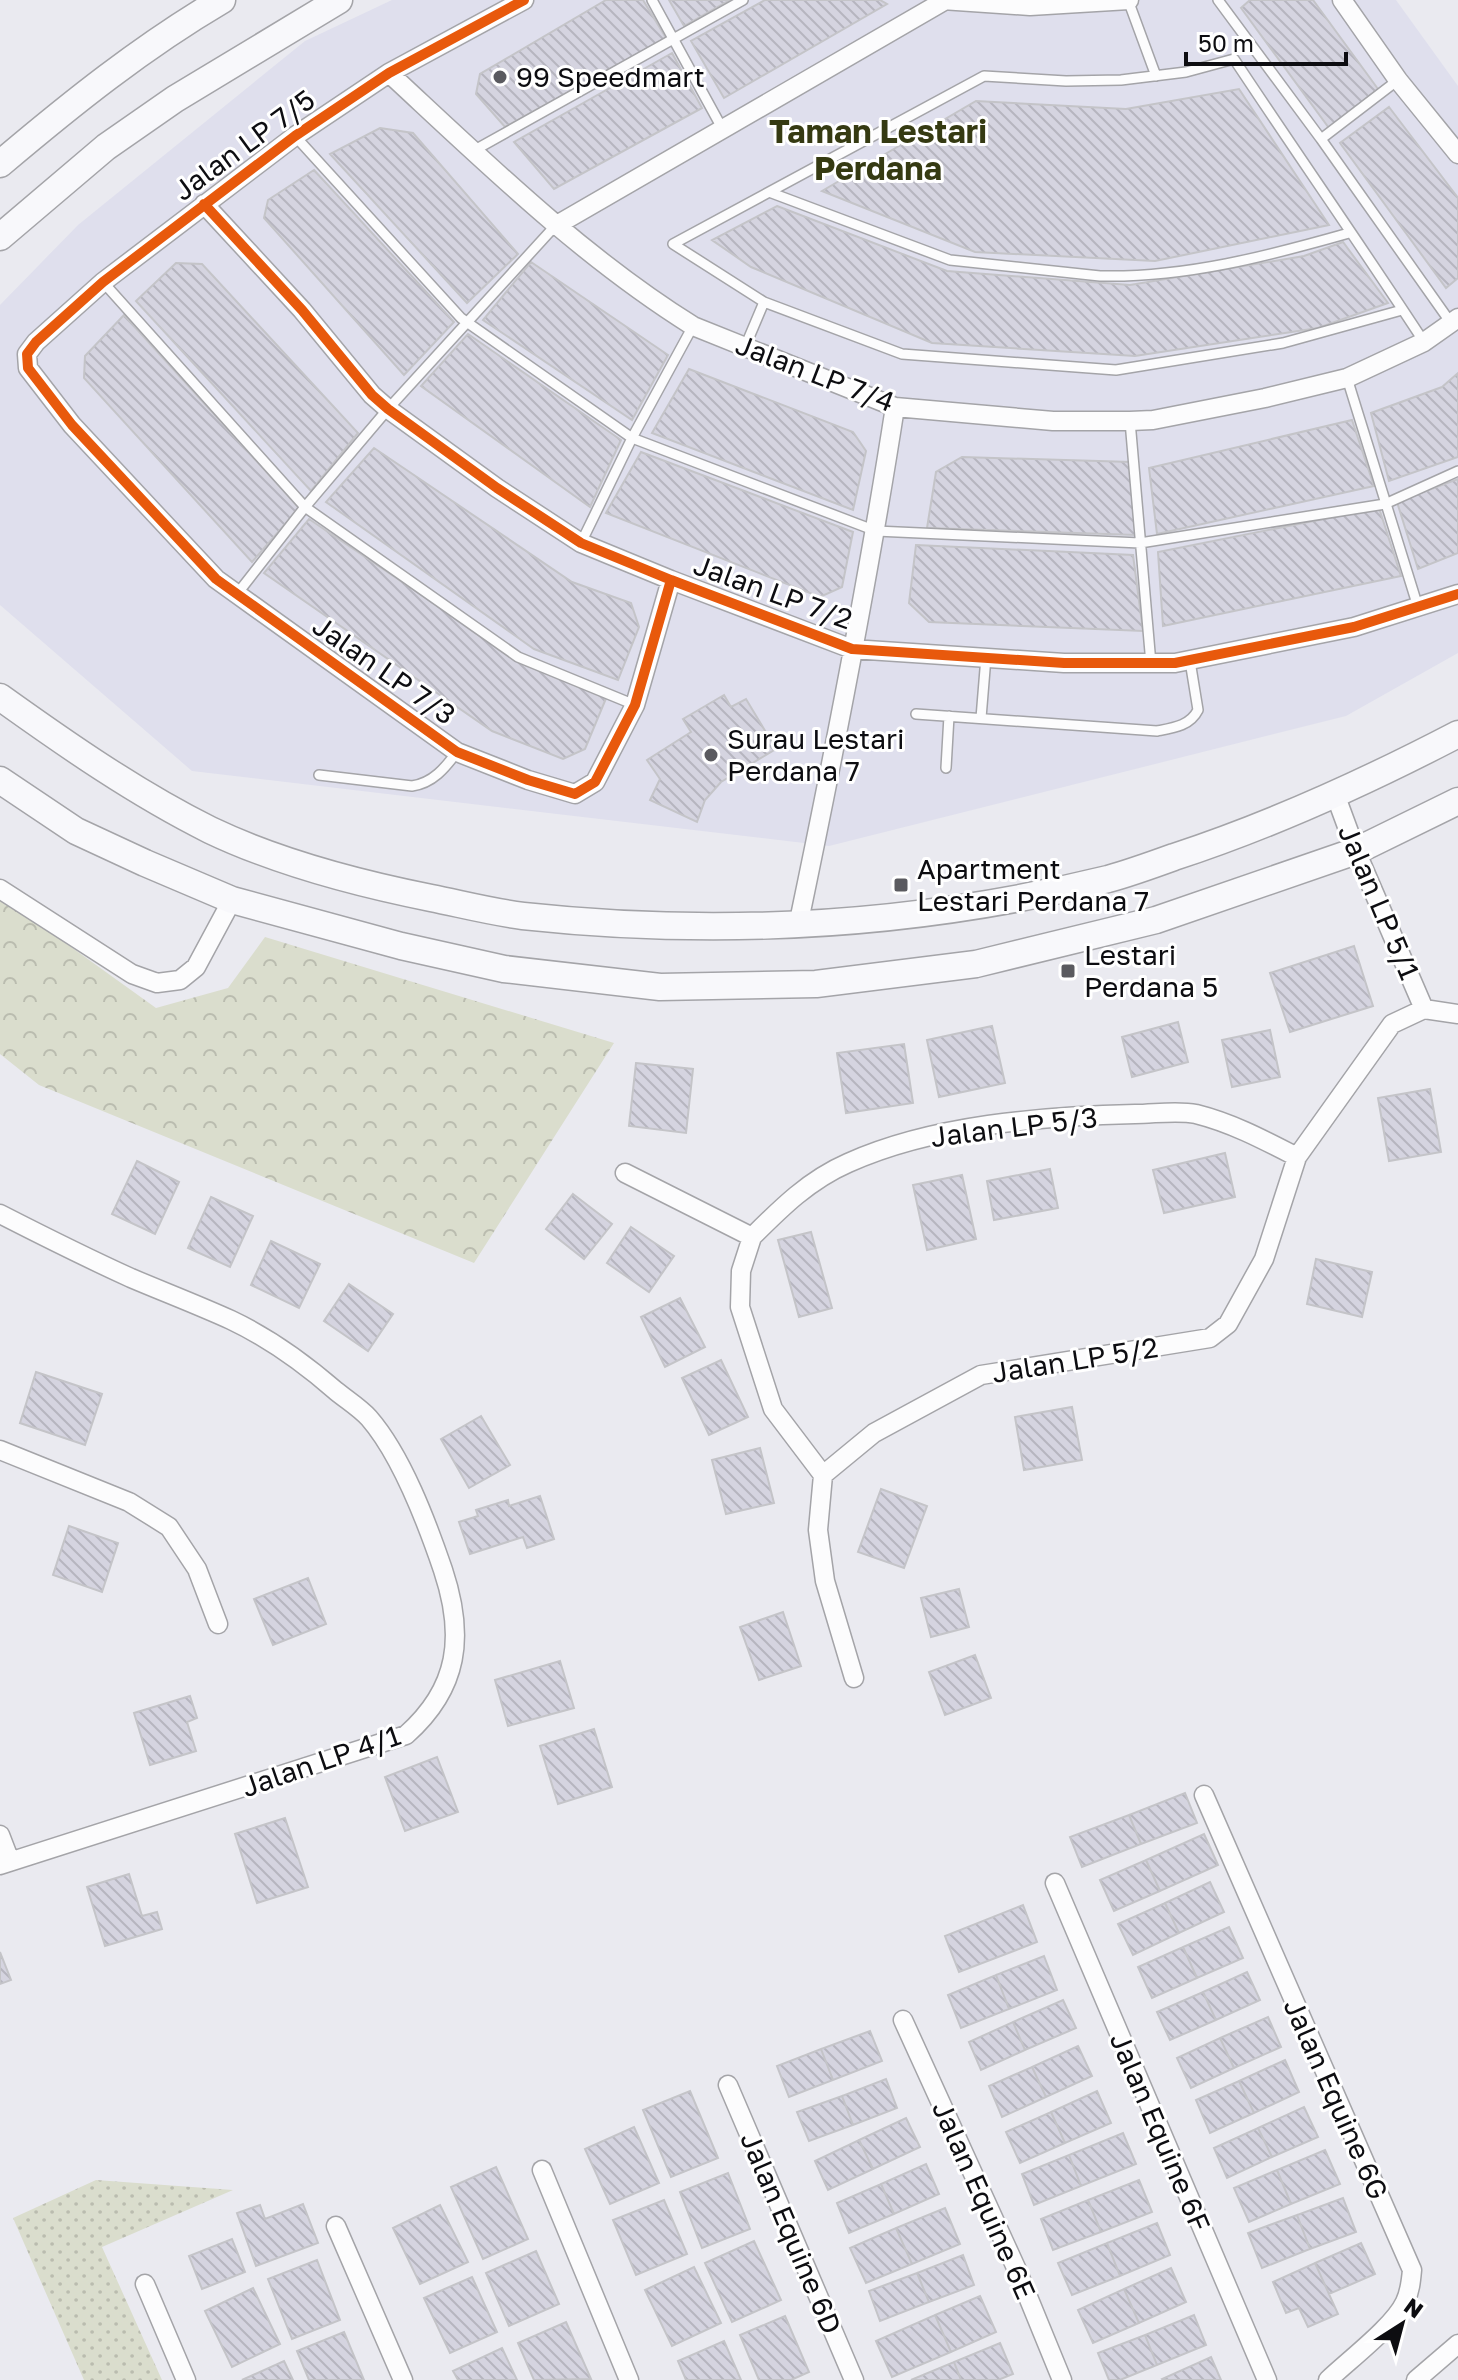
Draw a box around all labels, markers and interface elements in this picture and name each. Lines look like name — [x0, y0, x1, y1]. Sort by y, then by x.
scale bar — [1186, 16, 1346, 66]
text: 50 m — [1198, 28, 1254, 57]
place label: 99 Speedmart — [516, 60, 705, 93]
marker: 99 Speedmart — [491, 68, 509, 86]
street label: Jalan LP 7/5 — [167, 82, 321, 207]
district label: Taman Lestari Perdana — [769, 112, 987, 187]
street label: Jalan LP 7/4 — [731, 327, 899, 418]
street label: Jalan LP 7/2 — [689, 548, 857, 635]
street label: Jalan LP 7/3 — [307, 608, 462, 731]
place label: Surau Lestari Perdana 7 — [727, 722, 904, 787]
marker: Surau Lestari Perdana 7 — [702, 746, 720, 764]
street label: Jalan LP 5/1 — [1332, 819, 1427, 984]
place label: Apartment Lestari Perdana 7 — [917, 852, 1149, 917]
marker: Apartment Lestari Perdana 7 — [892, 876, 910, 894]
place label: Lestari Perdana 5 — [1084, 938, 1218, 1003]
marker: Lestari Perdana 5 — [1059, 962, 1077, 980]
street label: Jalan LP 5/3 — [929, 1100, 1099, 1153]
street label: Jalan LP 5/2 — [990, 1330, 1160, 1389]
street label: Jalan LP 4/1 — [237, 1718, 405, 1803]
street label: Jalan Equine 6G — [1277, 1993, 1395, 2204]
street label: Jalan Equine 6F — [1104, 2027, 1217, 2236]
street label: Jalan Equine 6E — [926, 2096, 1043, 2304]
street label: Jalan Equine 6D — [734, 2127, 849, 2339]
north arrow — [1362, 2284, 1442, 2364]
text: N — [1399, 2292, 1429, 2323]

